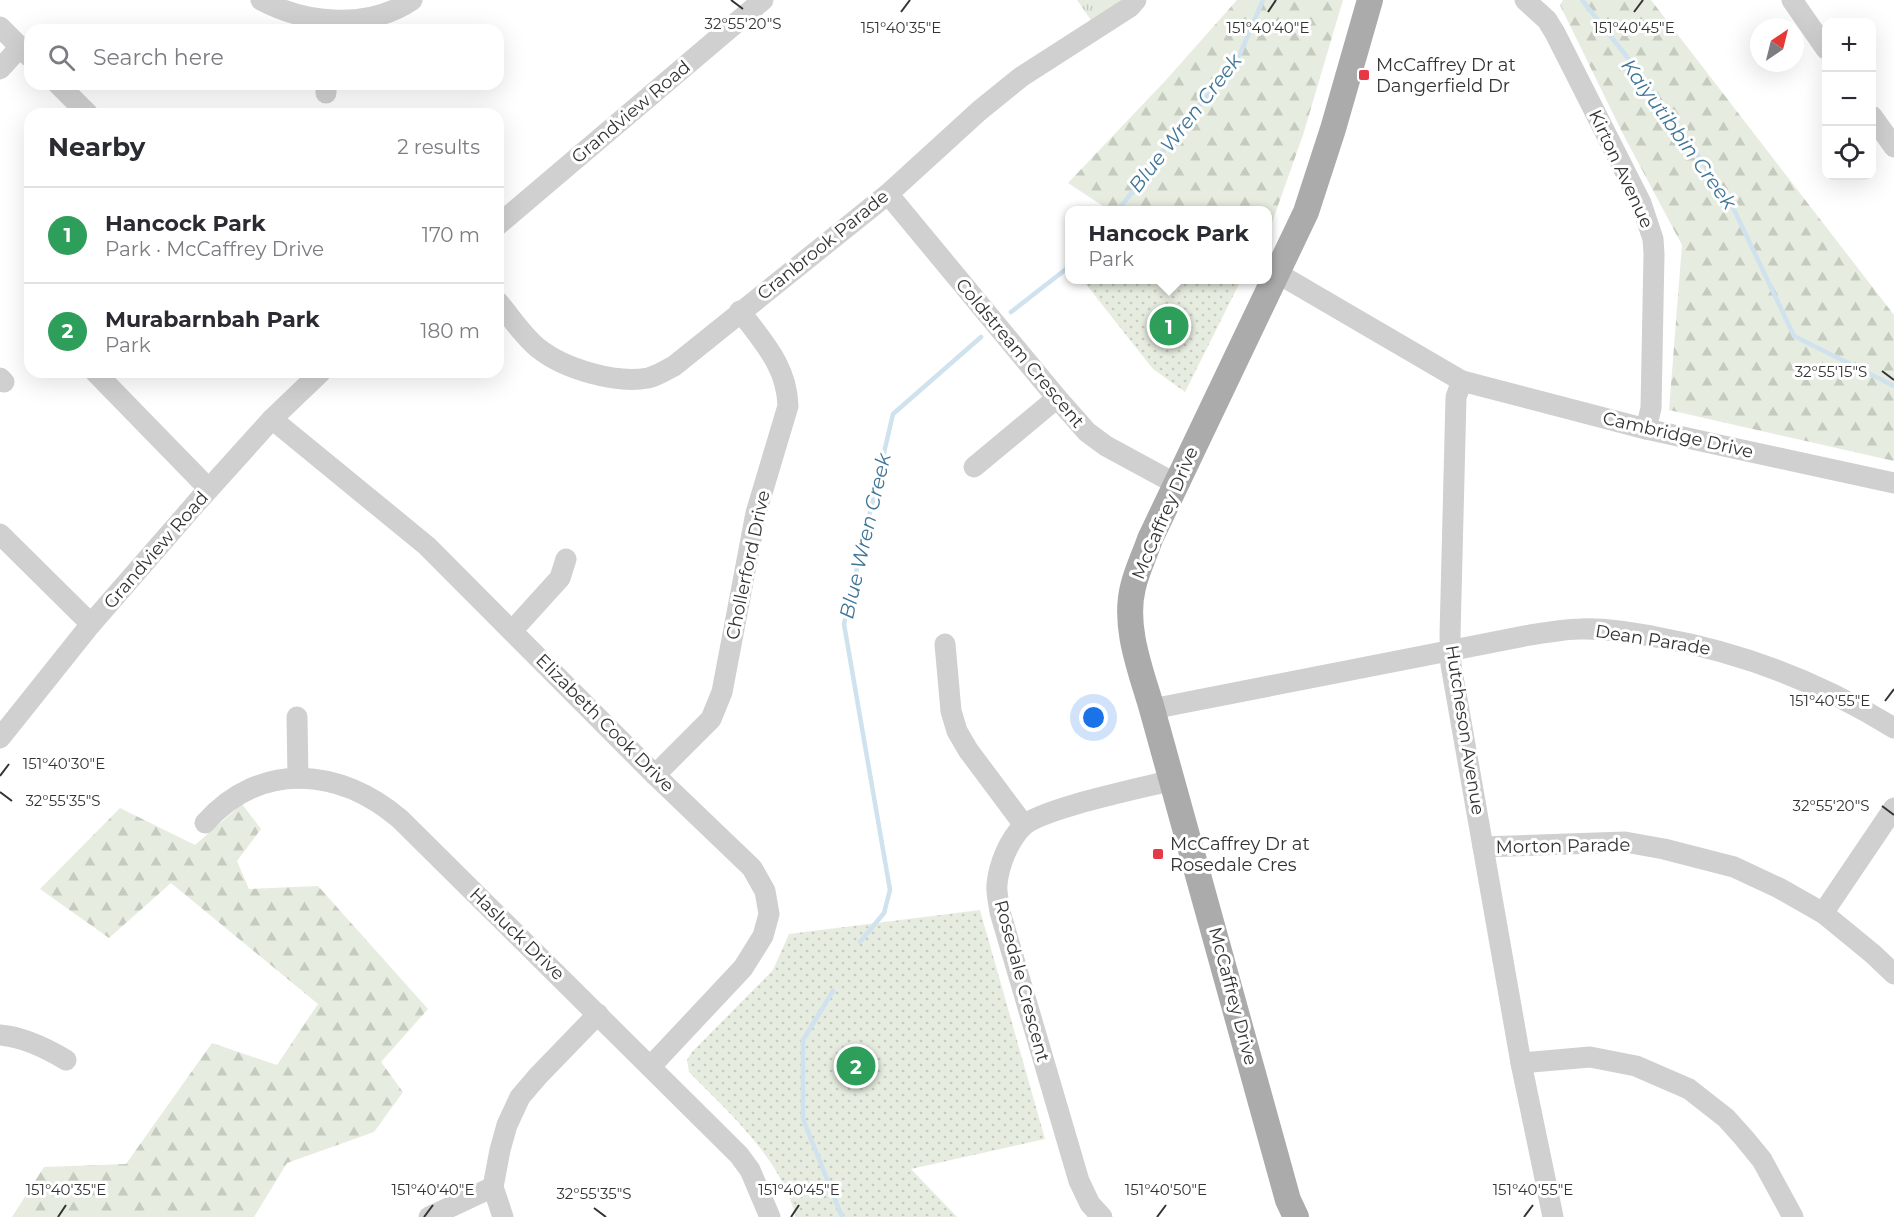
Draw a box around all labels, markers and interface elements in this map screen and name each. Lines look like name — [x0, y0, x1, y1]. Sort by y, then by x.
text: 32°55'20"S — [705, 14, 781, 33]
text: 151°40'35"E — [861, 18, 941, 37]
text: 151°40'40"E — [1227, 18, 1310, 37]
text: 151°40'45"E — [1593, 18, 1675, 37]
north arrow — [1750, 18, 1804, 72]
map controls — [1822, 18, 1876, 180]
button: + — [1822, 18, 1876, 72]
search box — [24, 24, 504, 90]
icon: search — [45, 41, 78, 74]
text: Search here — [93, 44, 224, 71]
water label: Blue Wren Creek — [1123, 48, 1247, 197]
place label: McCaffrey Dr at Dangerfield Dr — [1376, 54, 1516, 97]
water label: Kaiyutibbin Creek — [1616, 54, 1742, 215]
street label: Grandview Road — [567, 56, 695, 168]
marker: McCaffrey Dr at Dangerfield Dr — [1357, 68, 1371, 82]
button: − — [1822, 72, 1876, 126]
street label: Kirton Avenue — [1584, 106, 1658, 232]
button: locate — [1822, 126, 1876, 180]
text: Nearby — [48, 131, 145, 163]
text: 2 results — [397, 135, 480, 159]
street label: Cranbrook Parade — [753, 185, 893, 305]
popup — [1065, 206, 1272, 284]
text: Hancock Park — [105, 210, 266, 237]
text: Hancock Park — [1088, 220, 1249, 247]
text: 1 — [64, 223, 71, 247]
text: 170 m — [422, 223, 480, 247]
text: Park · McCaffrey Drive — [105, 237, 324, 261]
text: Park — [1088, 247, 1134, 271]
street label: Coldstream Crescent — [951, 274, 1089, 432]
pin: 1 — [1150, 304, 1188, 348]
text: Murabarnbah Park — [105, 306, 320, 333]
text: 2 — [62, 319, 73, 343]
text: 180 m — [420, 319, 480, 343]
text: Park — [105, 333, 151, 357]
text: 32°55'15"S — [1795, 362, 1867, 381]
street label: Cambridge Drive — [1601, 407, 1755, 463]
street label: McCaffrey Drive — [1127, 443, 1203, 583]
water label: Blue Wren Creek — [834, 450, 896, 621]
street label: Grandview Road — [99, 487, 213, 613]
street label: Chollerford Drive — [721, 488, 775, 642]
street label: Dean Parade — [1594, 620, 1712, 660]
street label: Hutcheson Avenue — [1441, 644, 1489, 817]
street label: Elizabeth Cook Drive — [531, 649, 679, 797]
text: 151°40'55"E — [1790, 691, 1870, 710]
your location — [1079, 703, 1108, 732]
text: 151°40'30"E — [23, 754, 105, 773]
text: 32°55'35"S — [25, 791, 101, 810]
text: 32°55'20"S — [1793, 796, 1869, 815]
place label: McCaffrey Dr at Rosedale Cres — [1170, 833, 1310, 876]
street label: Morton Parade — [1496, 834, 1631, 858]
marker: McCaffrey Dr at Rosedale Cres — [1151, 847, 1165, 861]
street label: Hasluck Drive — [465, 883, 569, 985]
street label: Rosedale Crescent — [990, 898, 1054, 1064]
street label: McCaffrey Drive — [1204, 924, 1262, 1068]
pin: 2 — [836, 1044, 876, 1088]
text: 151°40'35"E — [26, 1180, 106, 1199]
text: 151°40'40"E — [392, 1180, 475, 1199]
text: 151°40'45"E — [758, 1180, 840, 1199]
text: 151°40'50"E — [1125, 1180, 1207, 1199]
text: 151°40'55"E — [1493, 1180, 1573, 1199]
text: 32°55'35"S — [556, 1184, 632, 1203]

